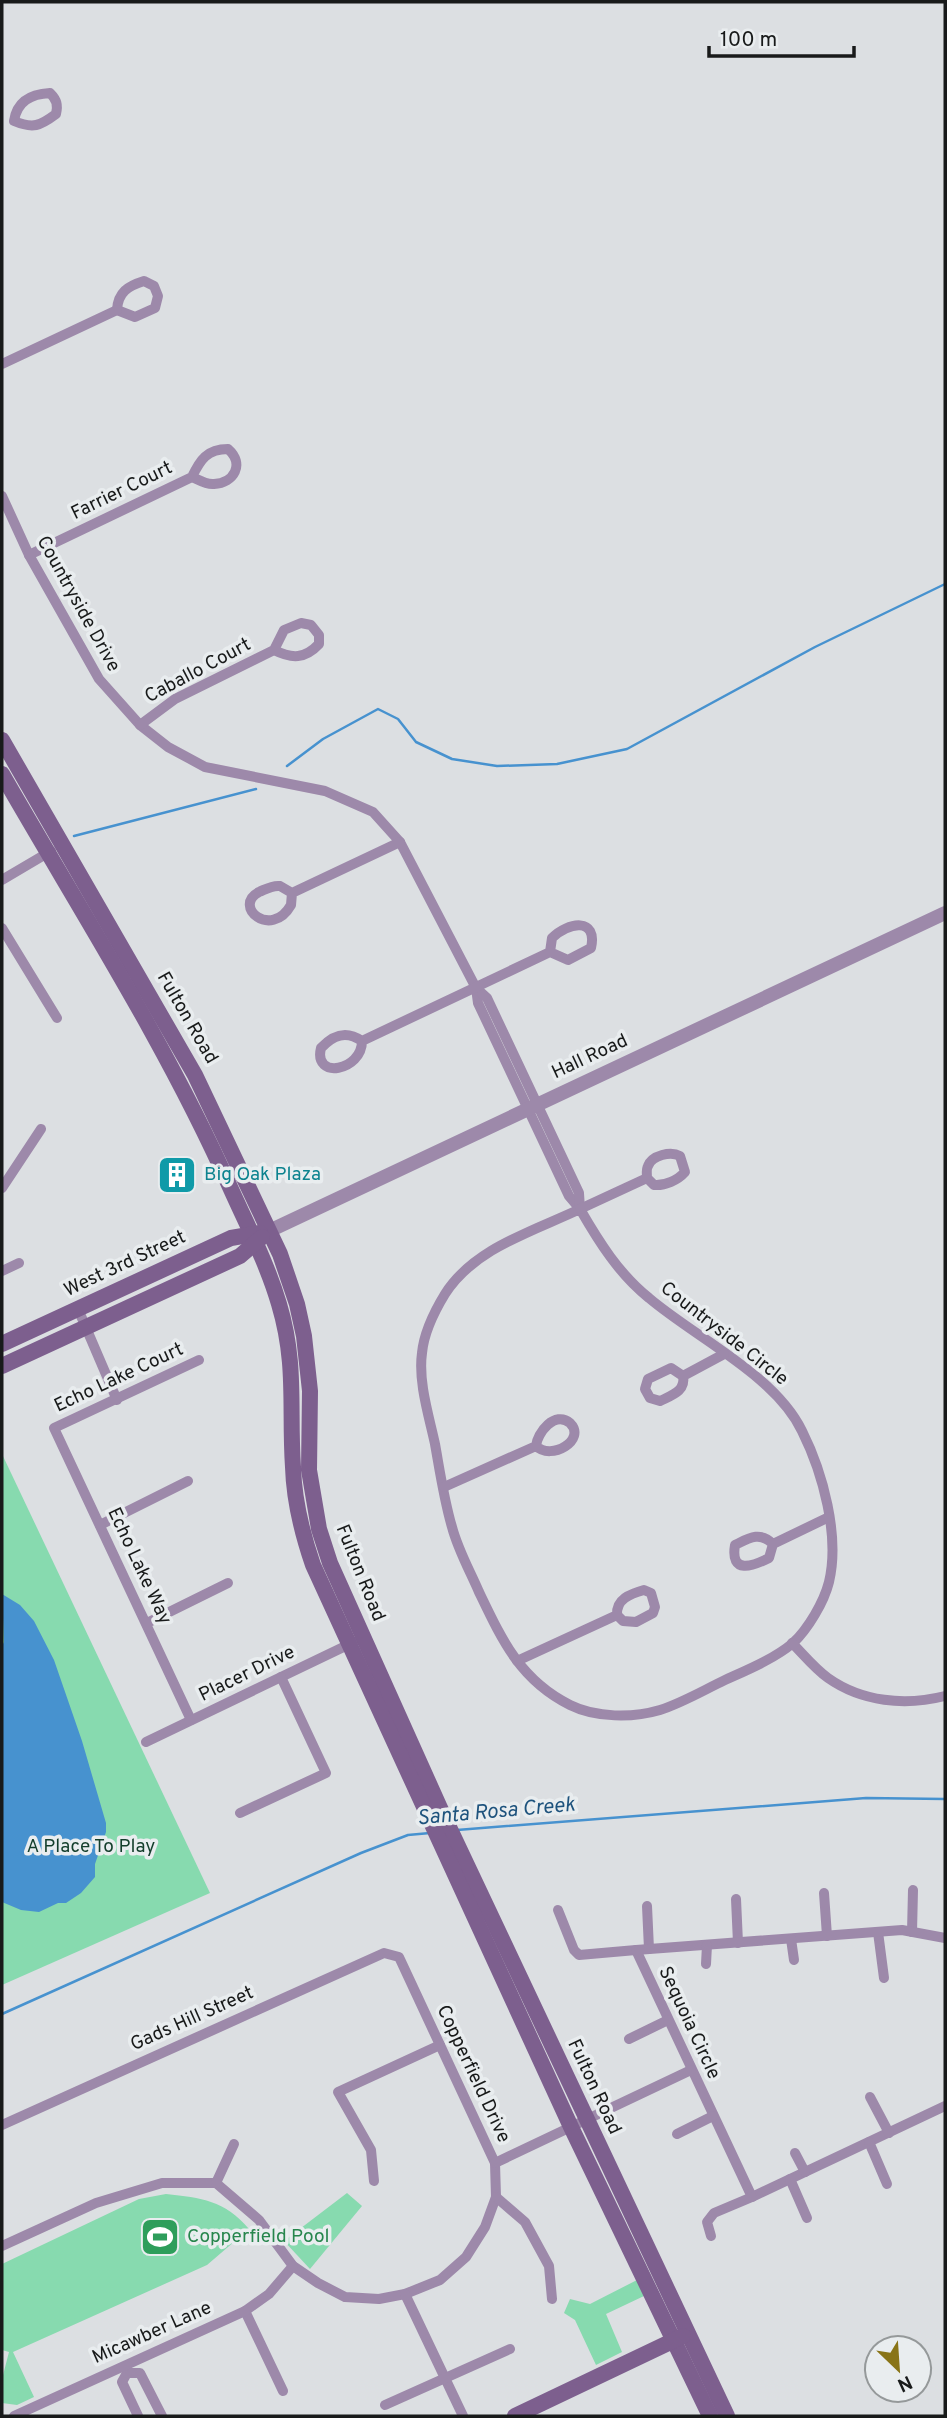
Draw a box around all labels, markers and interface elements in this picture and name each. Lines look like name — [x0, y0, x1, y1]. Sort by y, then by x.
scale bar — [709, 14, 854, 58]
text: 100 m — [720, 27, 777, 54]
street label: Farrier Court — [67, 456, 177, 526]
street label: Countryside Drive — [31, 532, 125, 676]
street label: Caballo Court — [141, 633, 255, 709]
street label: Fulton Road — [151, 968, 223, 1068]
street label: Hall Road — [548, 1029, 632, 1085]
building icon: Big Oak Plaza — [156, 1154, 198, 1196]
place label: Big Oak Plaza — [204, 1163, 321, 1187]
street label: West 3rd Street — [60, 1225, 190, 1303]
street label: Countryside Circle — [655, 1277, 793, 1391]
street label: Echo Lake Court — [51, 1338, 187, 1418]
street label: Echo Lake Way — [101, 1504, 177, 1628]
street label: Fulton Road — [330, 1521, 390, 1625]
street label: Placer Drive — [195, 1640, 299, 1708]
water label: Santa Rosa Creek — [416, 1792, 576, 1832]
park label: A Place To Play — [27, 1835, 155, 1859]
street label: Sequoia Circle — [652, 1963, 726, 2083]
street label: Gads Hill Street — [127, 1981, 257, 2057]
street label: Copperfield Drive — [431, 2001, 515, 2147]
street label: Fulton Road — [561, 2036, 627, 2138]
sports icon: Copperfield Pool — [139, 2216, 181, 2258]
place label: Copperfield Pool — [187, 2225, 330, 2249]
street label: Micawber Lane — [89, 2296, 215, 2370]
north arrow — [863, 2334, 933, 2404]
text: N — [893, 2369, 916, 2396]

